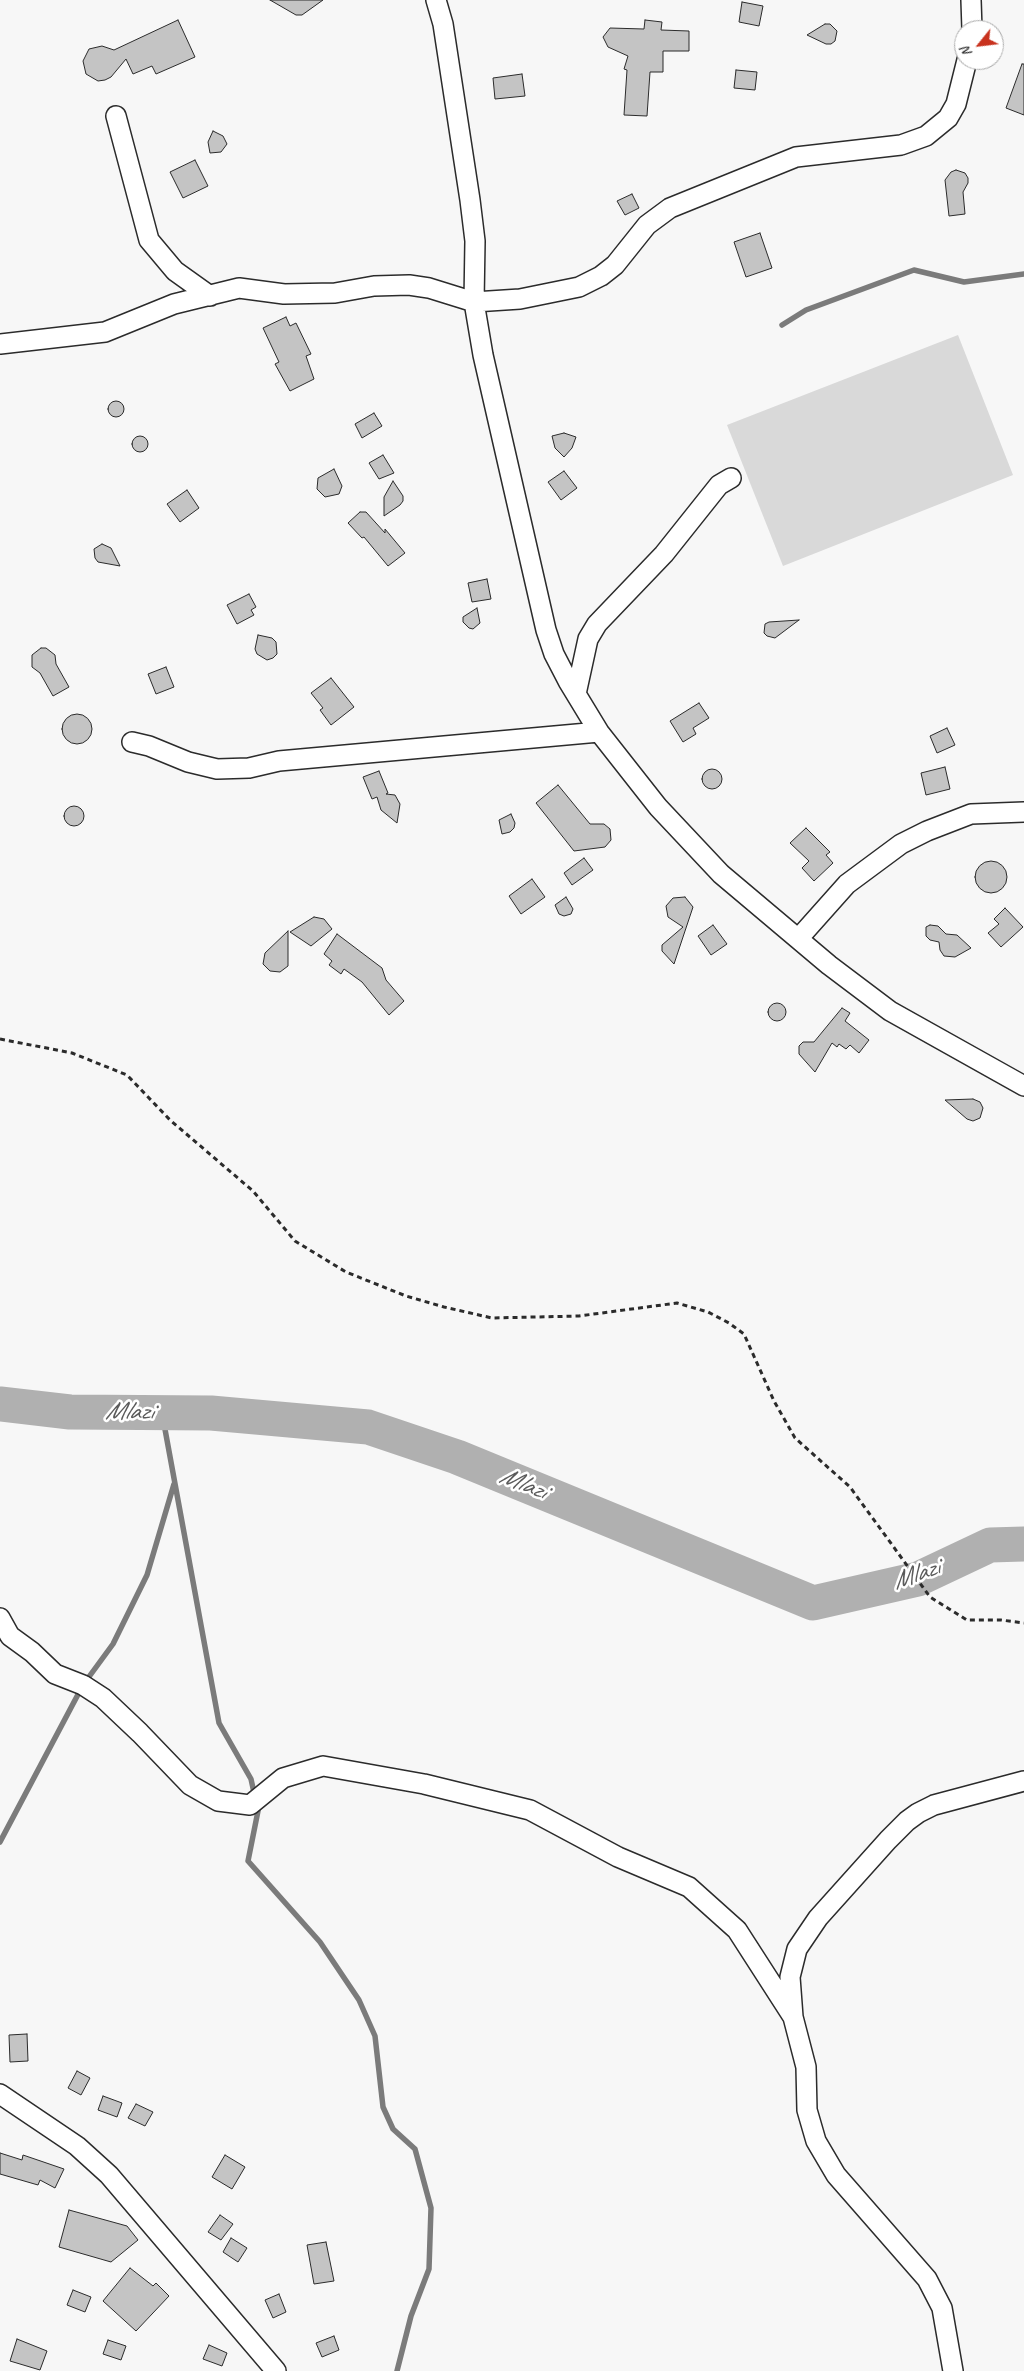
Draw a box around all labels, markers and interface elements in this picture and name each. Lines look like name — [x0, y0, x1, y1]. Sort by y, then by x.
north arrow — [954, 20, 1004, 70]
text: N — [957, 44, 976, 60]
water label: Mlazi — [105, 1396, 153, 1428]
water label: Mlazi — [495, 1461, 551, 1507]
water label: Mlazi — [888, 1552, 944, 1598]

